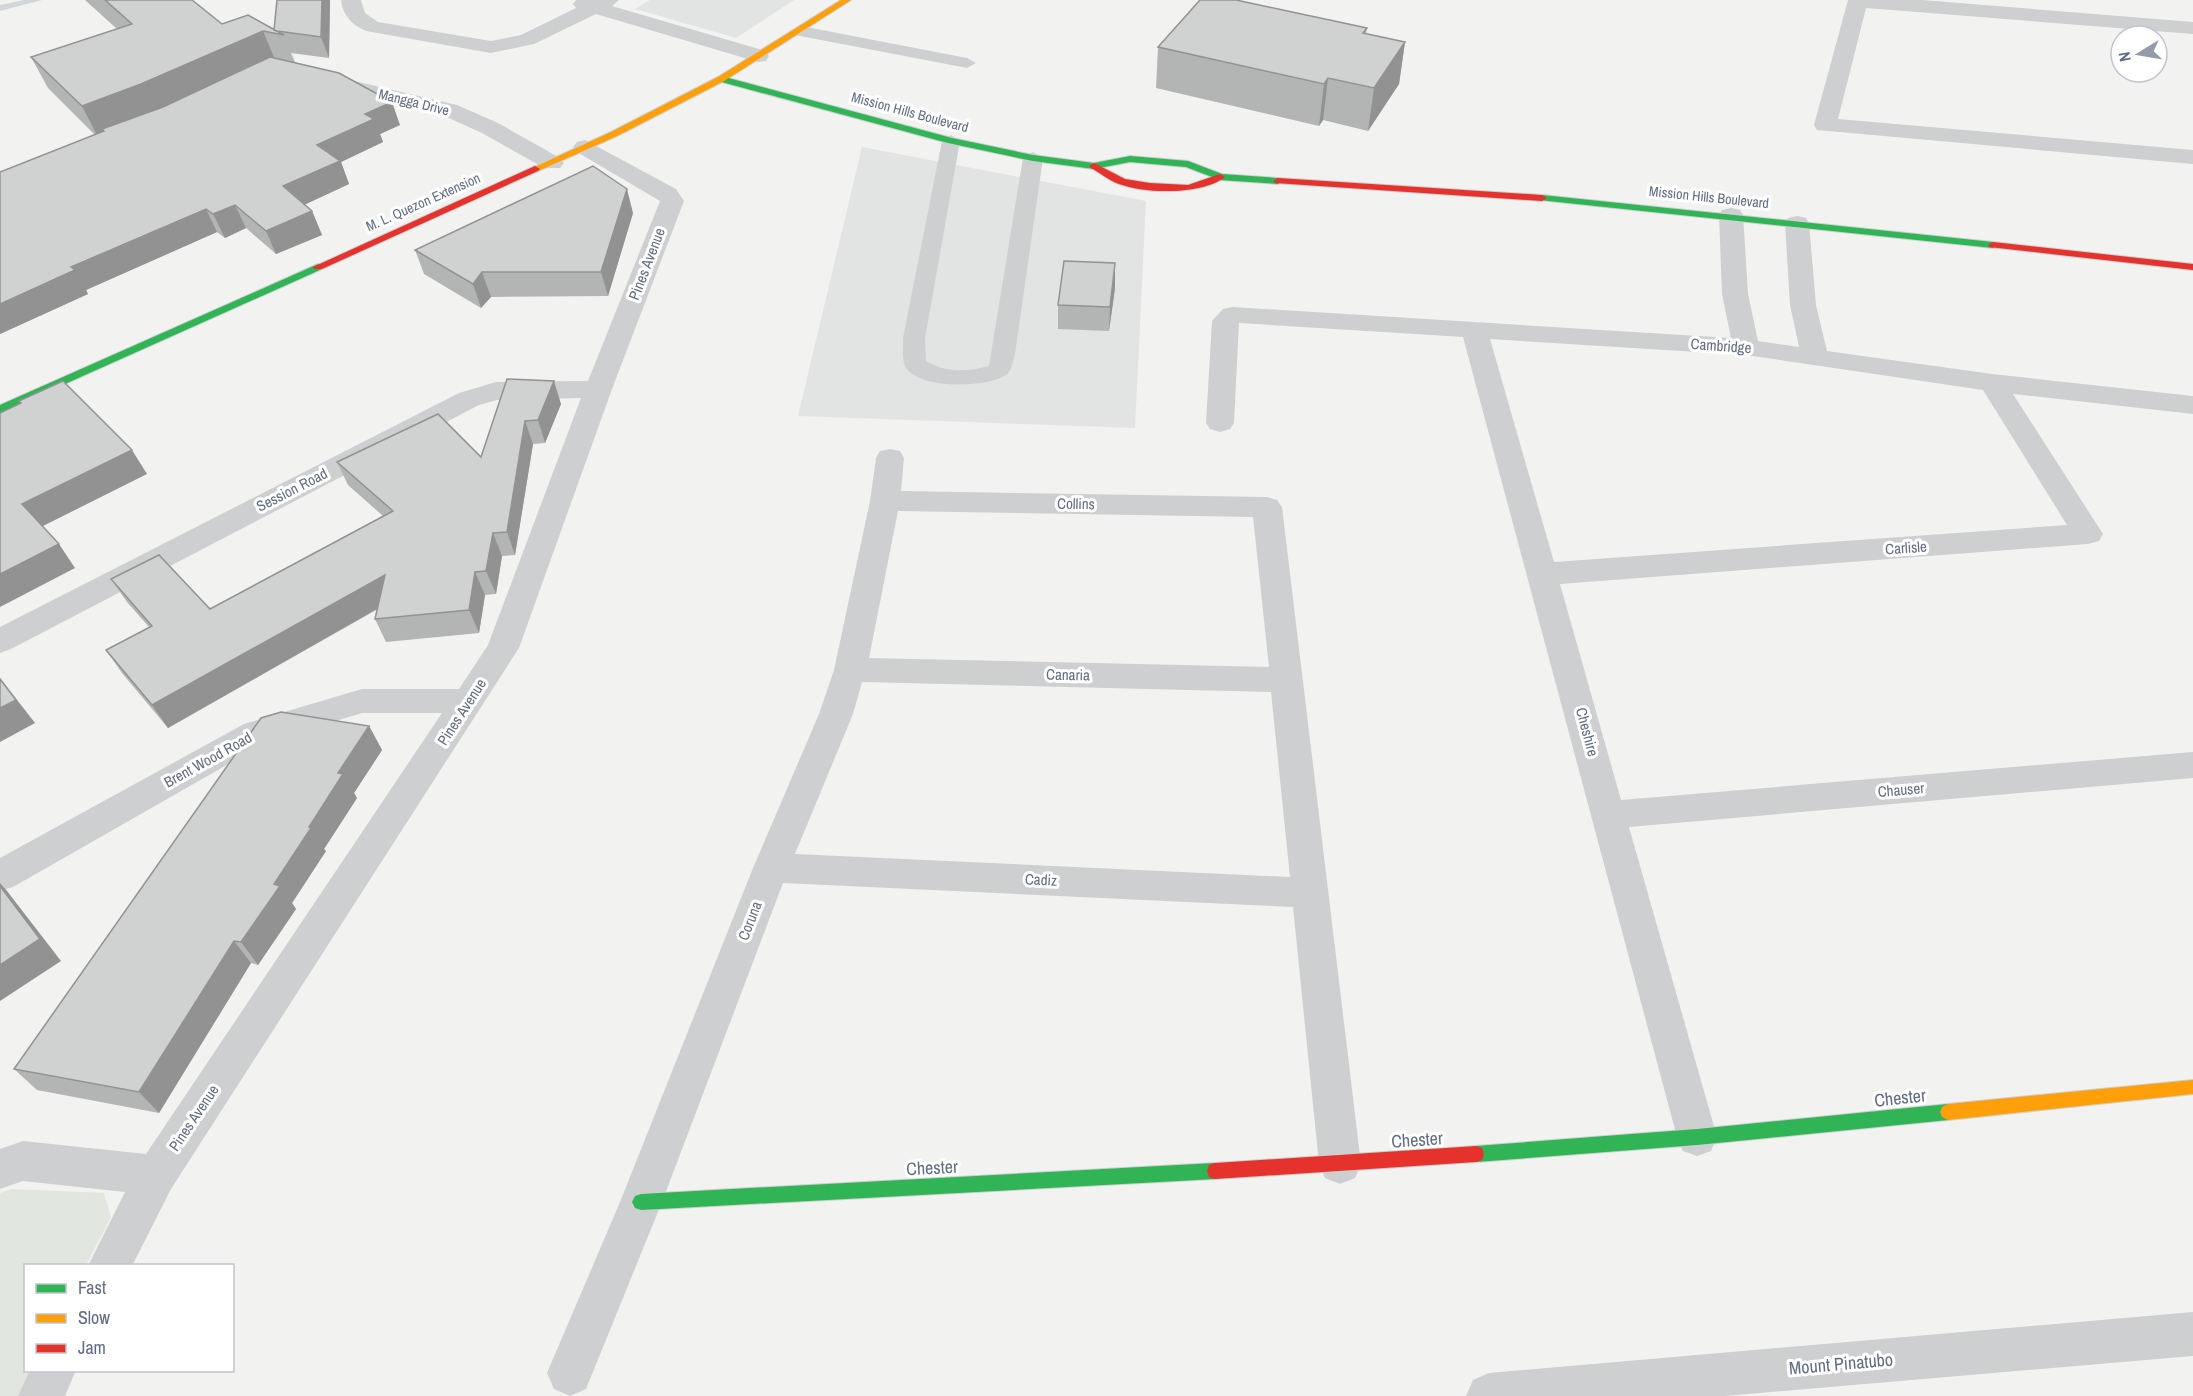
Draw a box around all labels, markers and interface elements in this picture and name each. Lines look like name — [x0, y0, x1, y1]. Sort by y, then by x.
north arrow — [2109, 24, 2169, 84]
text: N — [2113, 50, 2136, 64]
street label: Mangga Drive — [377, 85, 451, 119]
street label: Mission Hills Boulevard — [849, 88, 971, 136]
street label: M. L. Quezon Extension — [363, 169, 483, 235]
street label: Mission Hills Boulevard — [1648, 182, 1770, 212]
street label: Pines Avenue — [623, 225, 670, 303]
street label: Cambridge — [1690, 333, 1752, 358]
street label: Session Road — [253, 463, 331, 516]
street label: Collins — [1057, 493, 1095, 514]
street label: Carlisle — [1884, 536, 1928, 559]
street label: Canaria — [1046, 664, 1090, 685]
street label: Pines Avenue — [432, 674, 491, 749]
street label: Cheshire — [1571, 705, 1604, 759]
street label: Brent Wood Road — [160, 727, 256, 792]
street label: Chauser — [1877, 777, 1925, 802]
street label: Cadiz — [1024, 868, 1058, 891]
street label: Coruna — [733, 898, 767, 943]
street label: Pines Avenue — [164, 1080, 224, 1155]
street label: Chester — [1873, 1082, 1927, 1113]
street label: Chester — [1390, 1125, 1444, 1154]
street label: Chester — [906, 1154, 959, 1181]
legend — [24, 1264, 234, 1372]
text: Fast — [78, 1275, 106, 1300]
text: Slow — [78, 1305, 110, 1330]
text: Jam — [78, 1335, 106, 1360]
street label: Mount Pinatubo — [1788, 1347, 1894, 1380]

